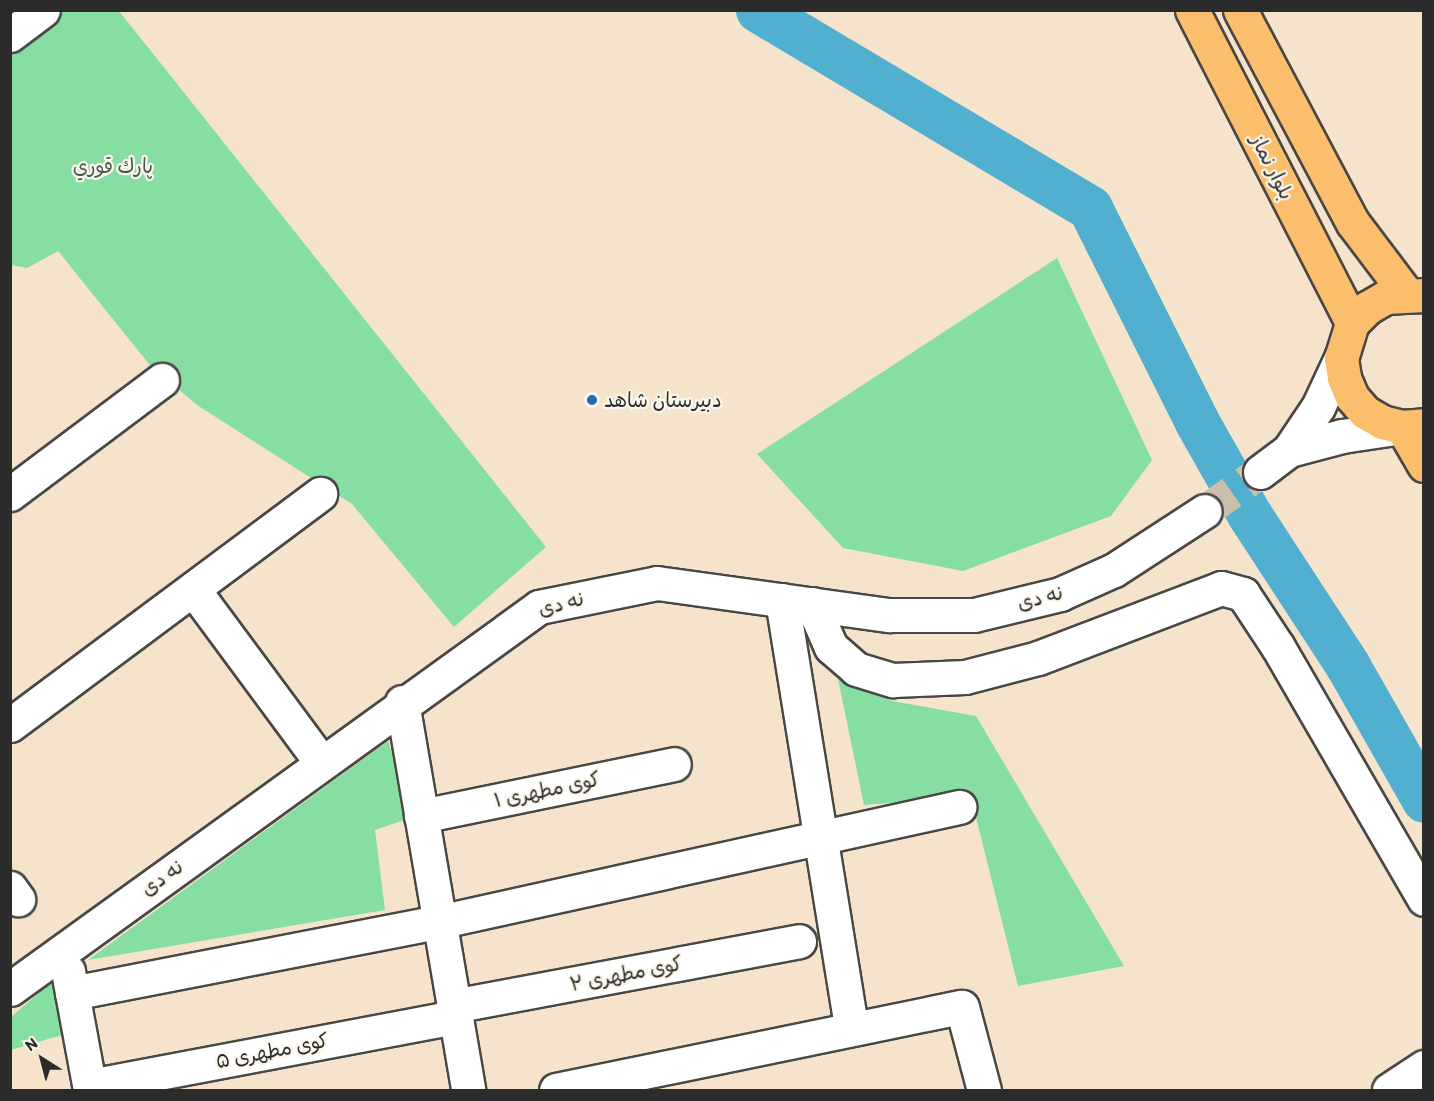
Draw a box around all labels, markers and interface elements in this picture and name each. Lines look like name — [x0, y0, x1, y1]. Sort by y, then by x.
street label: بلوار نماز — [1245, 130, 1299, 204]
park label: پارك قوري — [73, 154, 153, 178]
place label: دبیرستان شاهد — [604, 388, 722, 412]
marker: دبیرستان شاهد — [585, 393, 599, 407]
street label: نه دی — [1015, 580, 1065, 616]
street label: نه دی — [536, 586, 586, 622]
street label: کوی مطهری ۱ — [492, 767, 602, 813]
street label: نه دی — [136, 855, 188, 901]
street label: کوی مطهری ۲ — [568, 951, 684, 997]
street label: کوی مطهری ۵ — [214, 1028, 330, 1074]
north arrow — [12, 1029, 72, 1089]
text: N — [21, 1033, 41, 1055]

